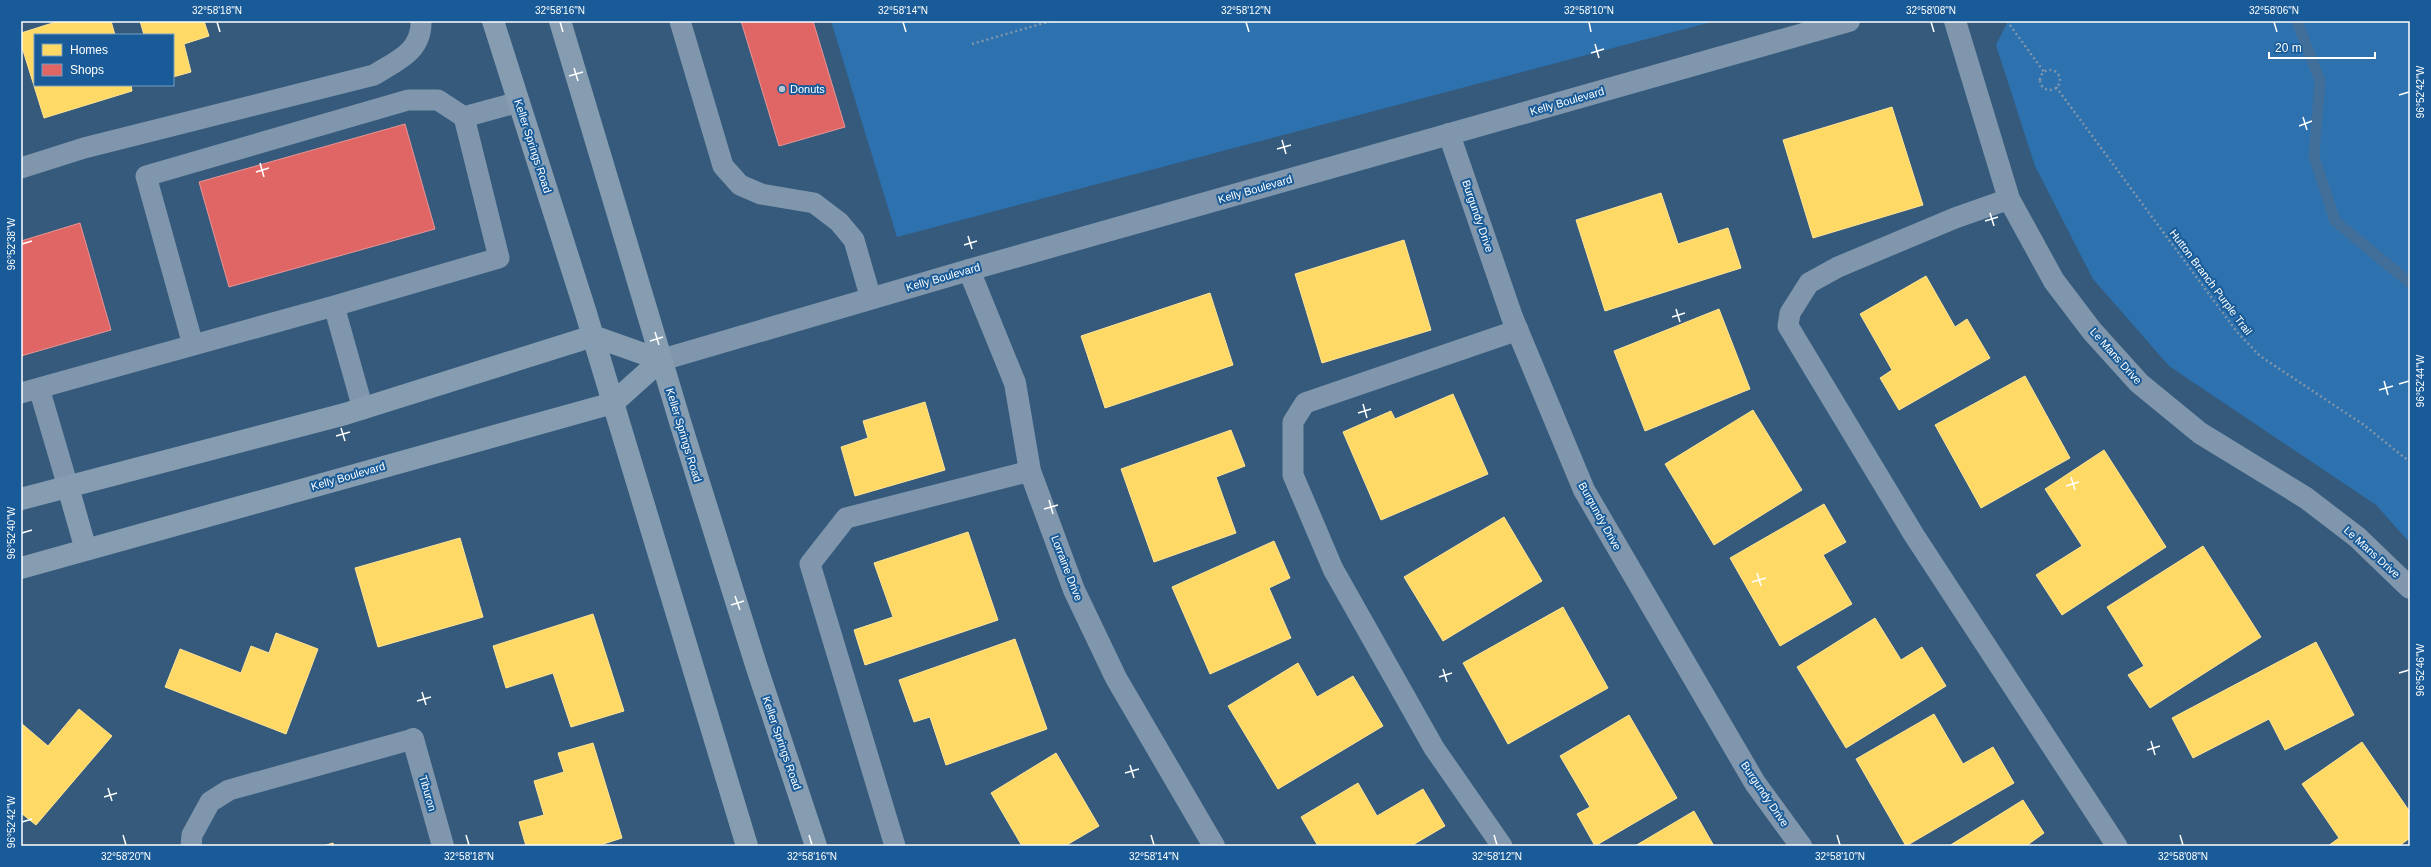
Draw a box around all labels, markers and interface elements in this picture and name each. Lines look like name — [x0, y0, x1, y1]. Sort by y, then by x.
text: 32°58'18"N — [192, 5, 242, 16]
text: 32°58'16"N — [535, 5, 585, 16]
text: 32°58'14"N — [878, 5, 928, 16]
text: 32°58'12"N — [1221, 5, 1271, 16]
text: 32°58'10"N — [1564, 5, 1614, 16]
text: 32°58'08"N — [1906, 5, 1956, 16]
text: 32°58'06"N — [2249, 5, 2299, 16]
legend — [34, 34, 174, 86]
scale bar — [2269, 34, 2375, 60]
text: 20 m — [2275, 41, 2302, 55]
text: Homes — [70, 43, 108, 57]
text: Shops — [70, 63, 104, 77]
text: 96°52'42"W — [2415, 65, 2426, 118]
place label: Donuts — [790, 83, 825, 95]
marker: Donuts — [777, 84, 787, 94]
street label: Kelly Boulevard — [1529, 85, 1605, 117]
street label: Keller Springs Road — [512, 98, 554, 194]
street label: Kelly Boulevard — [1217, 173, 1293, 205]
street label: Burgundy Drive — [1460, 178, 1496, 254]
text: 96°52'38"W — [6, 217, 17, 270]
street label: Hutton Branch Purple Trail — [2167, 227, 2255, 337]
street label: Kelly Boulevard — [905, 261, 981, 293]
street label: Le Mans Drive — [2088, 326, 2144, 386]
text: 96°52'44"W — [2415, 354, 2426, 407]
street label: Keller Springs Road — [664, 386, 704, 484]
street label: Kelly Boulevard — [310, 460, 386, 492]
street label: Burgundy Drive — [1576, 480, 1624, 552]
text: 96°52'40"W — [6, 506, 17, 559]
street label: Le Mans Drive — [2342, 524, 2402, 580]
street label: Lorraine Drive — [1049, 534, 1085, 602]
text: 96°52'46"W — [2415, 643, 2426, 696]
street label: Keller Springs Road — [760, 695, 804, 791]
street label: Burgundy Drive — [1739, 759, 1791, 829]
street label: Tiburon — [417, 774, 439, 812]
text: 96°52'42"W — [6, 795, 17, 848]
text: 32°58'20"N — [101, 851, 151, 862]
text: 32°58'18"N — [444, 851, 494, 862]
text: 32°58'16"N — [787, 851, 837, 862]
text: 32°58'14"N — [1129, 851, 1179, 862]
text: 32°58'12"N — [1472, 851, 1522, 862]
text: 32°58'10"N — [1815, 851, 1865, 862]
text: 32°58'08"N — [2158, 851, 2208, 862]

